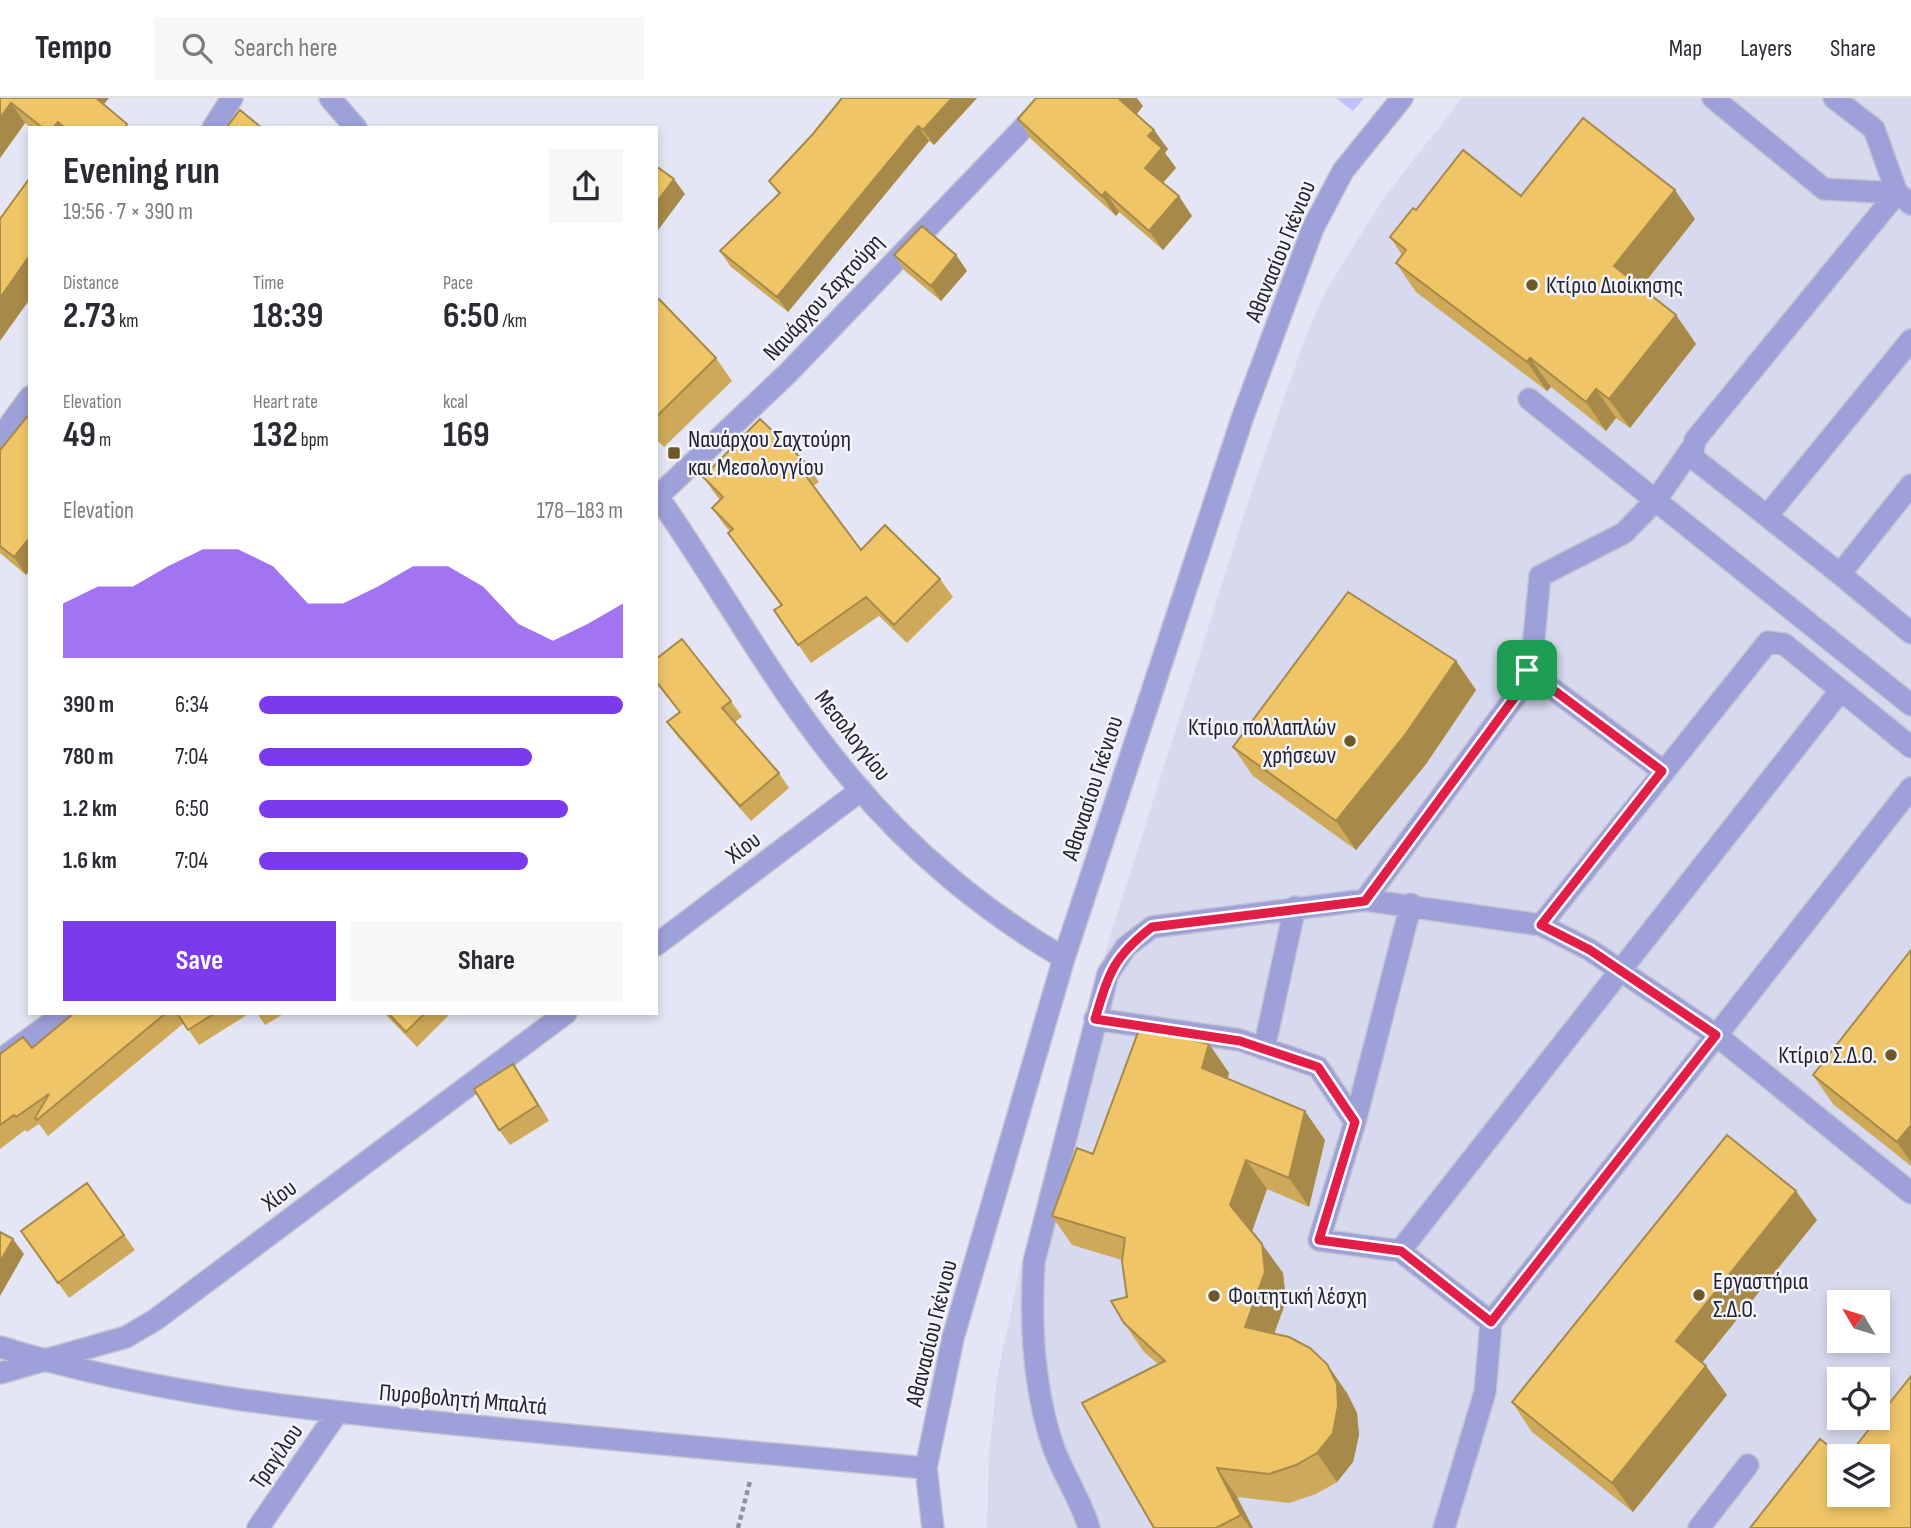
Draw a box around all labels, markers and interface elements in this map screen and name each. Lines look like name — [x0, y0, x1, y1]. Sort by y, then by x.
search box — [154, 17, 644, 80]
text: Tempo — [35, 28, 112, 68]
icon: search — [178, 29, 216, 67]
text: Search here — [234, 33, 337, 64]
text: Map — [1669, 34, 1702, 63]
text: Layers — [1740, 34, 1792, 63]
text: Share — [1830, 34, 1876, 63]
text: Evening run — [63, 149, 220, 194]
button: share — [549, 149, 623, 223]
street label: Αθανασίου Γκένιου — [1239, 176, 1322, 327]
text: 19:56 · 7 × 390 m — [63, 198, 193, 226]
street label: Ναυάρχου Σαχτούρη — [757, 228, 890, 367]
place label: Κτίριο Διοίκησης — [1546, 271, 1683, 300]
text: Distance — [63, 272, 119, 295]
text: Time — [253, 272, 284, 295]
text: Pace — [443, 272, 473, 295]
marker: Κτίριο Διοίκησης — [1524, 277, 1540, 293]
text: 2.73 — [63, 295, 116, 338]
text: 18:39 — [253, 295, 323, 338]
text: 6:50 — [443, 295, 499, 338]
text: km — [116, 310, 138, 333]
text: /km — [499, 310, 527, 333]
text: Elevation — [63, 391, 122, 414]
text: Heart rate — [253, 391, 318, 414]
text: kcal — [443, 391, 468, 414]
text: 49 — [63, 414, 96, 457]
text: 132 — [253, 414, 298, 457]
text: 169 — [443, 414, 490, 457]
place label: Ναυάρχου Σαχτούρη και Μεσολογγίου — [688, 425, 851, 482]
text: m — [96, 429, 111, 452]
text: bpm — [298, 429, 329, 452]
marker: Ναυάρχου Σαχτούρη και Μεσολογγίου — [666, 445, 682, 461]
text: Elevation — [63, 497, 134, 525]
text: 178–183 m — [537, 497, 623, 525]
pin — [1497, 640, 1557, 700]
icon: arrive — [1508, 651, 1546, 689]
street label: Μεσολογγίου — [808, 684, 897, 786]
text: 390 m — [63, 691, 114, 719]
text: 6:34 — [175, 691, 209, 719]
street label: Αθανασίου Γκένιου — [1055, 712, 1129, 865]
place label: Κτίριο πολλαπλών χρήσεων — [1188, 713, 1336, 770]
marker: Κτίριο πολλαπλών χρήσεων — [1342, 733, 1358, 749]
text: 780 m — [63, 743, 114, 771]
text: 7:04 — [175, 743, 208, 771]
text: 1.2 km — [63, 795, 117, 823]
text: 6:50 — [175, 795, 209, 823]
street label: Χίου — [719, 825, 766, 870]
text: 1.6 km — [63, 847, 117, 875]
text: 7:04 — [175, 847, 208, 875]
button: Save — [63, 921, 336, 1001]
button: Share — [350, 921, 623, 1001]
place label: Κτίριο Σ.Δ.Ο. — [1778, 1041, 1877, 1070]
marker: Κτίριο Σ.Δ.Ο. — [1883, 1047, 1899, 1063]
street label: Χίου — [255, 1173, 302, 1218]
street label: Αθανασίου Γκένιου — [899, 1257, 964, 1410]
place label: Εργαστήρια Σ.Δ.Ο. — [1713, 1267, 1808, 1324]
place label: Φοιτητική λέσχη — [1228, 1282, 1367, 1311]
marker: Εργαστήρια Σ.Δ.Ο. — [1691, 1287, 1707, 1303]
marker: Φοιτητική λέσχη — [1206, 1288, 1222, 1304]
north arrow — [1827, 1290, 1890, 1353]
map controls — [1827, 1290, 1890, 1507]
button: locate — [1827, 1367, 1890, 1430]
street label: Πυροβολητή Μπαλτά — [378, 1378, 548, 1421]
street label: Τραγίλου — [244, 1418, 309, 1494]
button: layers — [1827, 1444, 1890, 1507]

